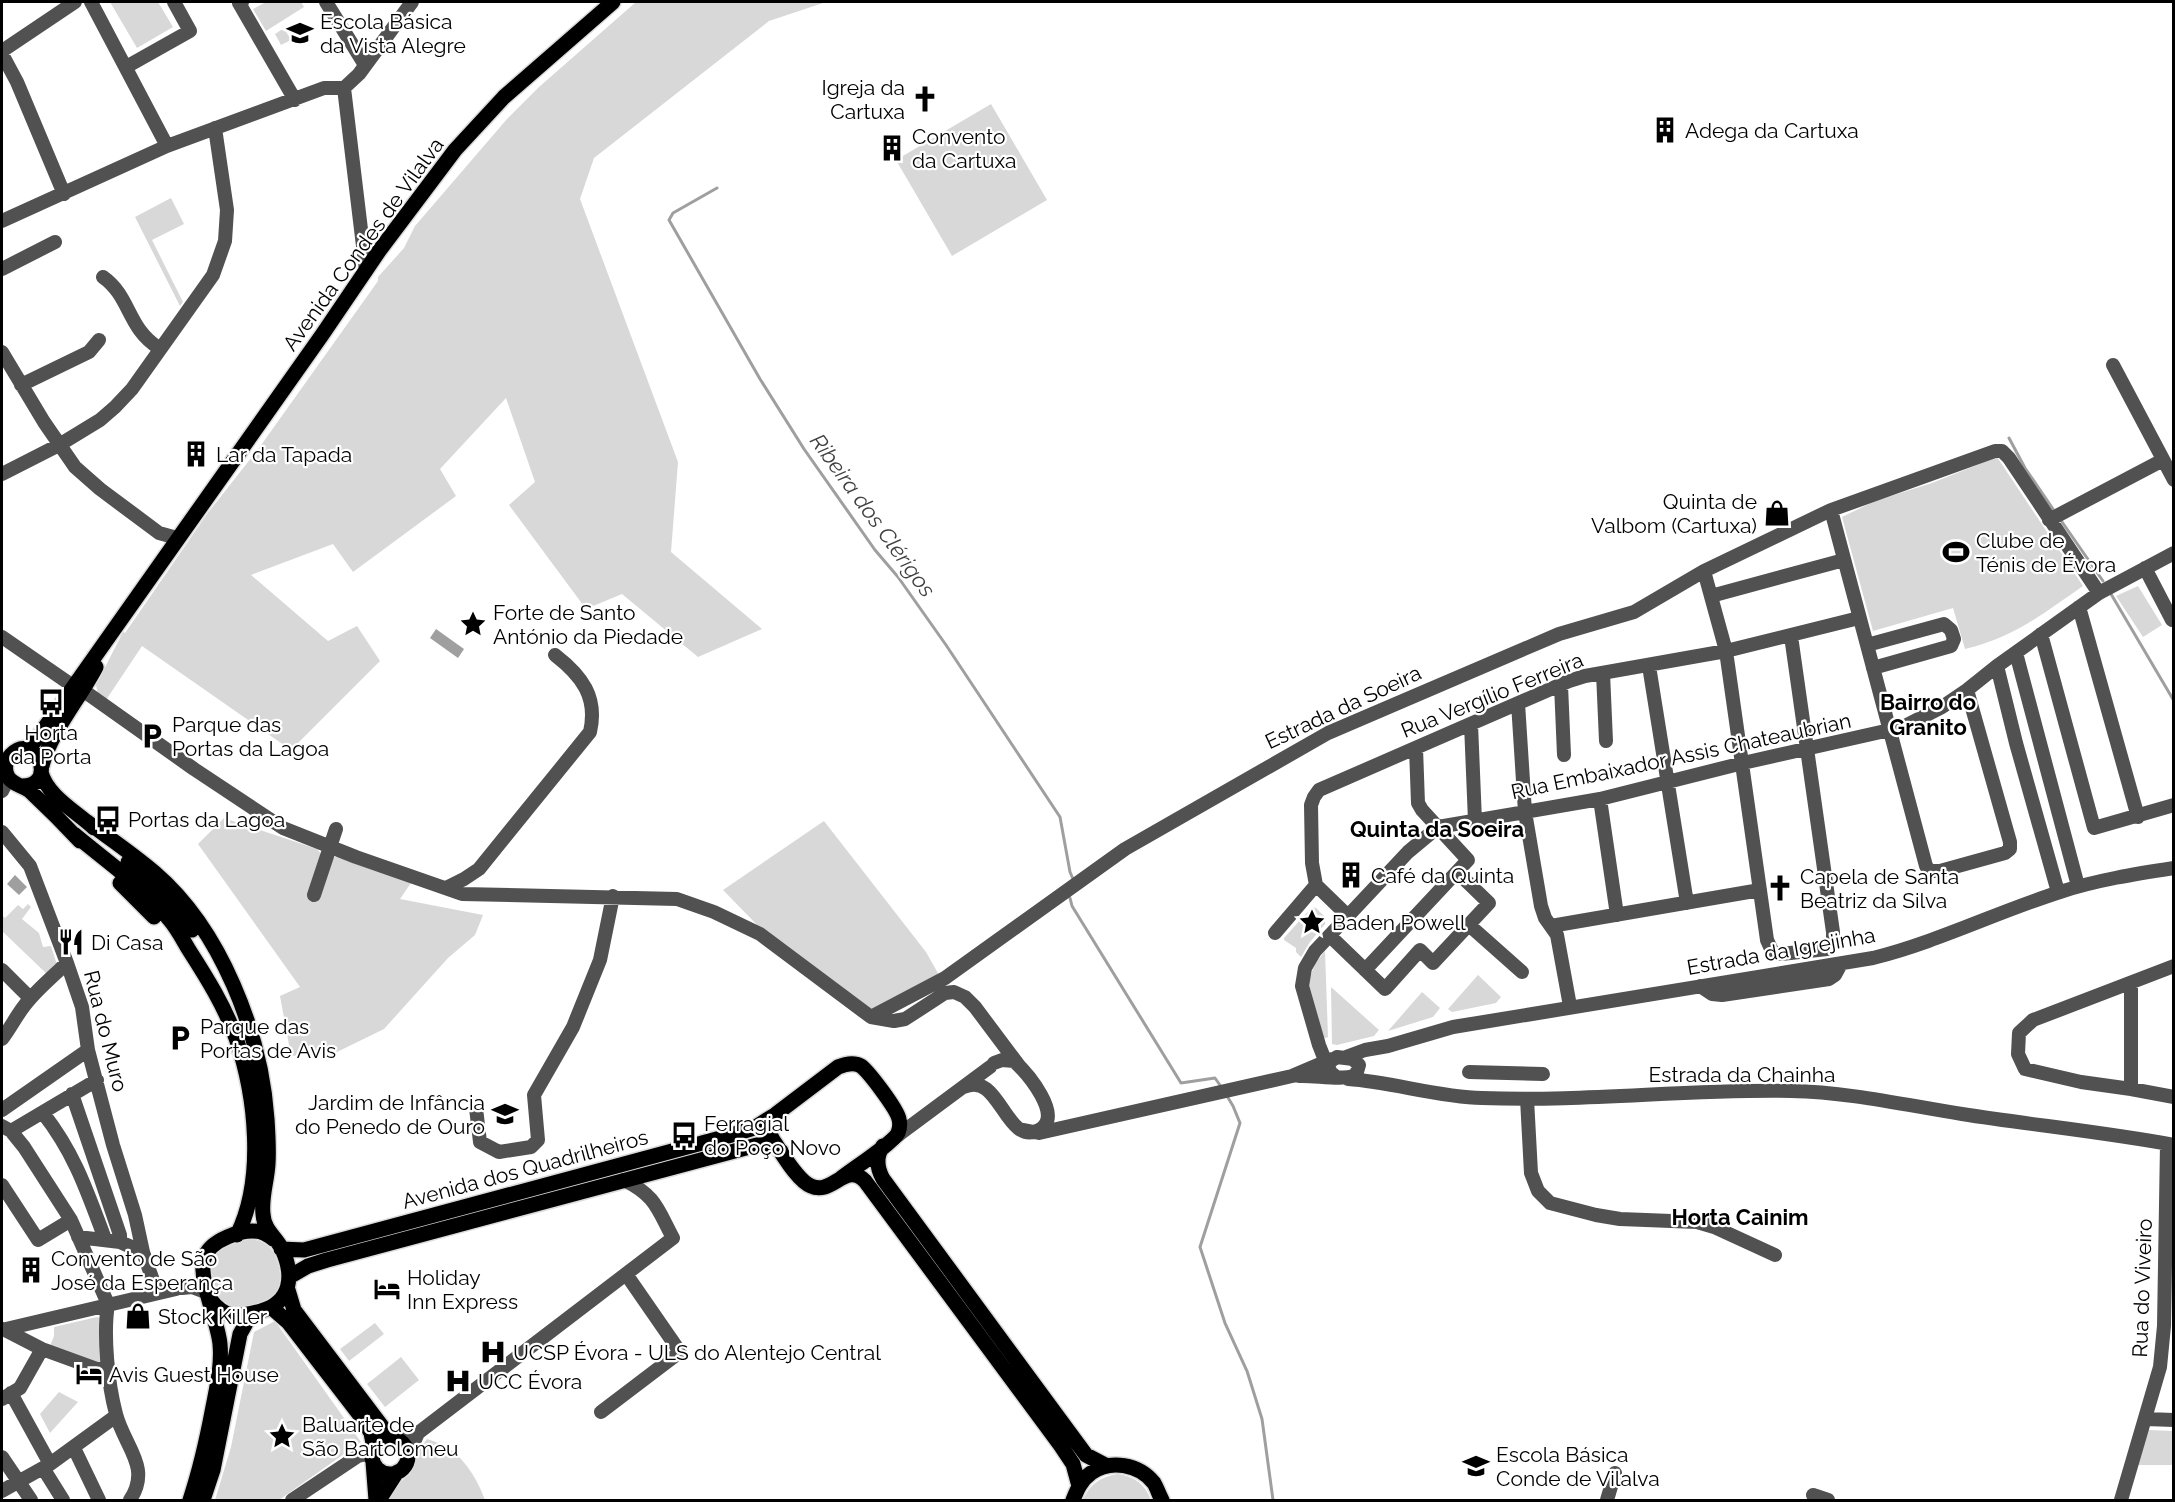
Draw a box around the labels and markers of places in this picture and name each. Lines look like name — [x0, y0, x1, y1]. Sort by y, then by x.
place label: Escola Básica da Vista Alegre — [320, 9, 466, 58]
school or university icon: Escola Básica da Vista Alegre — [285, 18, 315, 48]
place label: Igreja da Cartuxa — [822, 75, 905, 124]
church icon: Igreja da Cartuxa — [910, 84, 940, 114]
building icon: Adega da Cartuxa — [1650, 115, 1680, 145]
place label: Adega da Cartuxa — [1685, 118, 1859, 143]
place label: Convento da Cartuxa — [912, 124, 1017, 173]
building icon: Convento da Cartuxa — [877, 133, 907, 163]
building icon: Lar da Tapada — [181, 439, 211, 469]
place label: Lar da Tapada — [216, 442, 352, 467]
place label: Quinta de Valbom (Cartuxa) — [1591, 489, 1757, 538]
shop icon: Quinta de Valbom (Cartuxa) — [1762, 498, 1792, 528]
place label: Clube de Ténis de Évora — [1976, 528, 2116, 577]
sports icon: Clube de Ténis de Évora — [1941, 537, 1971, 567]
place label: Forte de Santo António da Piedade — [493, 600, 683, 649]
place icon: Forte de Santo António da Piedade — [458, 609, 488, 639]
bus stop icon: Horta da Porta — [36, 687, 66, 717]
place label: Parque das Portas da Lagoa — [172, 712, 329, 761]
place label: Horta da Porta — [10, 720, 92, 769]
parking icon: Parque das Portas da Lagoa — [137, 721, 167, 751]
bus stop icon: Portas da Lagoa — [93, 804, 123, 834]
place label: Portas da Lagoa — [128, 807, 285, 832]
building icon: Café da Quinta — [1336, 860, 1366, 890]
place label: Café da Quinta — [1371, 863, 1514, 888]
place label: Capela de Santa Beatriz da Silva — [1800, 864, 1959, 913]
church icon: Capela de Santa Beatriz da Silva — [1765, 873, 1795, 903]
place icon: Baden Powell — [1297, 907, 1327, 937]
place label: Baden Powell — [1332, 910, 1466, 935]
restaurant icon: Di Casa — [56, 927, 86, 957]
place label: Di Casa — [91, 930, 163, 955]
place label: Parque das Portas de Avis — [200, 1014, 336, 1063]
parking icon: Parque das Portas de Avis — [165, 1023, 195, 1053]
place label: Jardim de Infância do Penedo de Ouro — [295, 1090, 485, 1139]
school or university icon: Jardim de Infância do Penedo de Ouro — [490, 1099, 520, 1129]
place label: Ferragial do Poço Novo — [704, 1111, 841, 1160]
bus stop icon: Ferragial do Poço Novo — [669, 1120, 699, 1150]
place label: Convento de São José da Esperança — [51, 1246, 233, 1295]
building icon: Convento de São José da Esperança — [16, 1255, 46, 1285]
place label: Holiday Inn Express — [407, 1265, 518, 1314]
hotel icon: Holiday Inn Express — [372, 1274, 402, 1304]
shop icon: Stock Killer — [123, 1301, 153, 1331]
place label: Stock Killer — [158, 1304, 268, 1329]
hospital icon: UCSP Évora - ULS do Alentejo Central — [478, 1337, 508, 1367]
place label: UCSP Évora - ULS do Alentejo Central — [513, 1340, 881, 1365]
hotel icon: Avis Guest House — [74, 1359, 104, 1389]
place label: Avis Guest House — [109, 1362, 279, 1387]
hospital icon: UCC Évora — [443, 1366, 473, 1396]
place label: UCC Évora — [478, 1369, 582, 1394]
place label: Baluarte de São Bartolomeu — [302, 1412, 459, 1461]
place icon: Baluarte de São Bartolomeu — [267, 1421, 297, 1451]
place label: Escola Básica Conde de Vilalva — [1496, 1442, 1660, 1491]
school or university icon: Escola Básica Conde de Vilalva — [1461, 1451, 1491, 1481]

